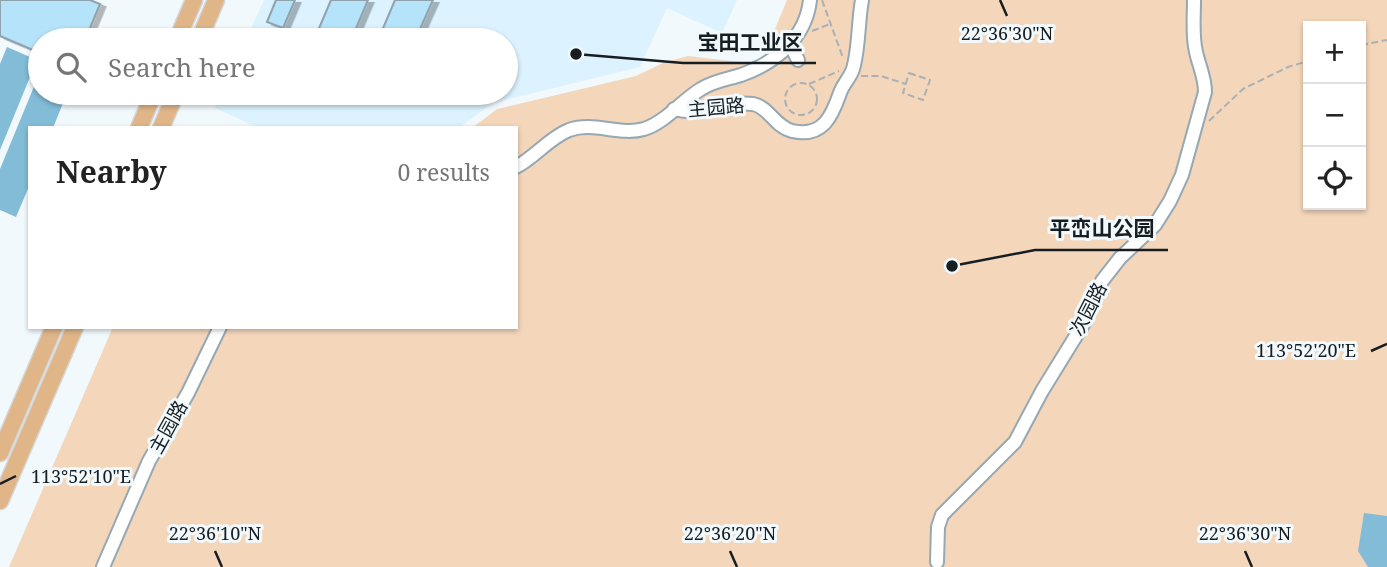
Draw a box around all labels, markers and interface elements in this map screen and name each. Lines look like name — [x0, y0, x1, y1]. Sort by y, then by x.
callout: 宝田工业区 — [683, 21, 816, 63]
text: 22°36'30"N — [961, 21, 1054, 45]
map controls — [1303, 21, 1366, 210]
button: + — [1303, 21, 1366, 84]
search box — [28, 28, 518, 105]
text: 宝田工业区 — [698, 28, 803, 56]
icon: search — [52, 48, 90, 86]
text: Search here — [108, 49, 256, 85]
button: − — [1303, 84, 1366, 147]
street label: 主园路 — [686, 92, 746, 122]
button: locate — [1303, 147, 1366, 210]
text: Nearby — [56, 151, 167, 192]
text: 0 results — [397, 156, 490, 188]
callout: 平峦山公园 — [1035, 208, 1168, 250]
text: 平峦山公园 — [1050, 214, 1155, 242]
street label: 次园路 — [1063, 278, 1113, 340]
text: 113°52'20"E — [1256, 338, 1356, 362]
street label: 主园路 — [143, 396, 193, 458]
text: 113°52'10"E — [31, 464, 131, 488]
text: 22°36'10"N — [169, 521, 262, 545]
text: 22°36'20"N — [684, 521, 777, 545]
text: 22°36'30"N — [1199, 521, 1292, 545]

